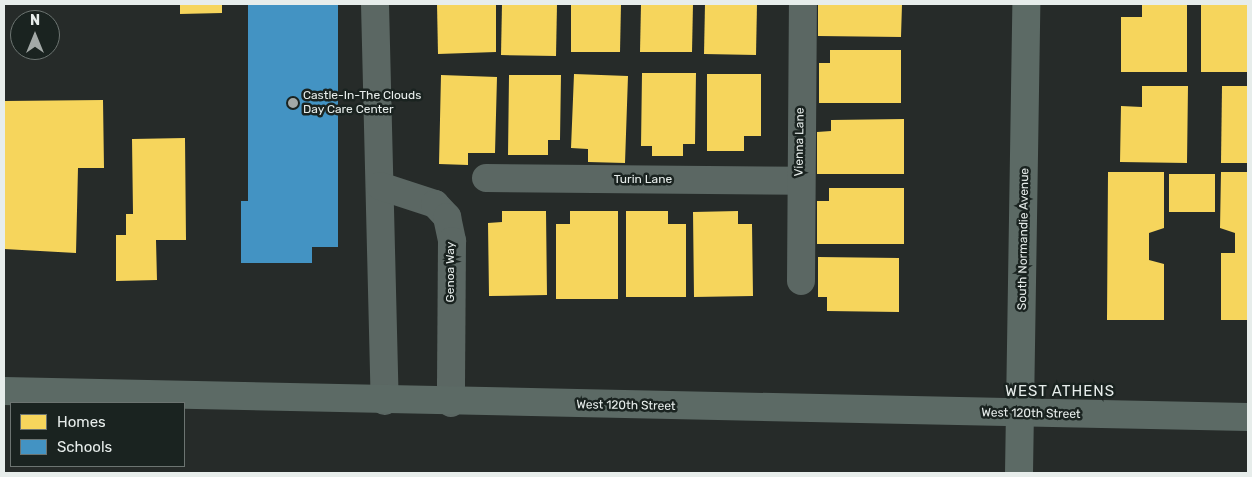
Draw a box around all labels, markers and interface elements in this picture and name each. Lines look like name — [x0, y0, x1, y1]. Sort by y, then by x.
north arrow — [10, 10, 60, 60]
text: N — [30, 12, 40, 29]
place label: Castle-In-The Clouds Day Care Center — [303, 89, 421, 117]
marker: Castle-In-The Clouds Day Care Center — [287, 97, 299, 109]
street label: Vienna Lane — [792, 107, 808, 177]
street label: South Normandie Avenue — [1016, 168, 1032, 310]
street label: Turin Lane — [614, 173, 672, 187]
street label: Genoa Way — [444, 241, 458, 303]
district label: WEST ATHENS — [1003, 383, 1117, 401]
street label: West 120th Street — [576, 398, 676, 414]
legend — [10, 402, 185, 467]
street label: West 120th Street — [981, 406, 1081, 422]
text: Homes — [57, 413, 106, 431]
text: Schools — [57, 438, 112, 456]

